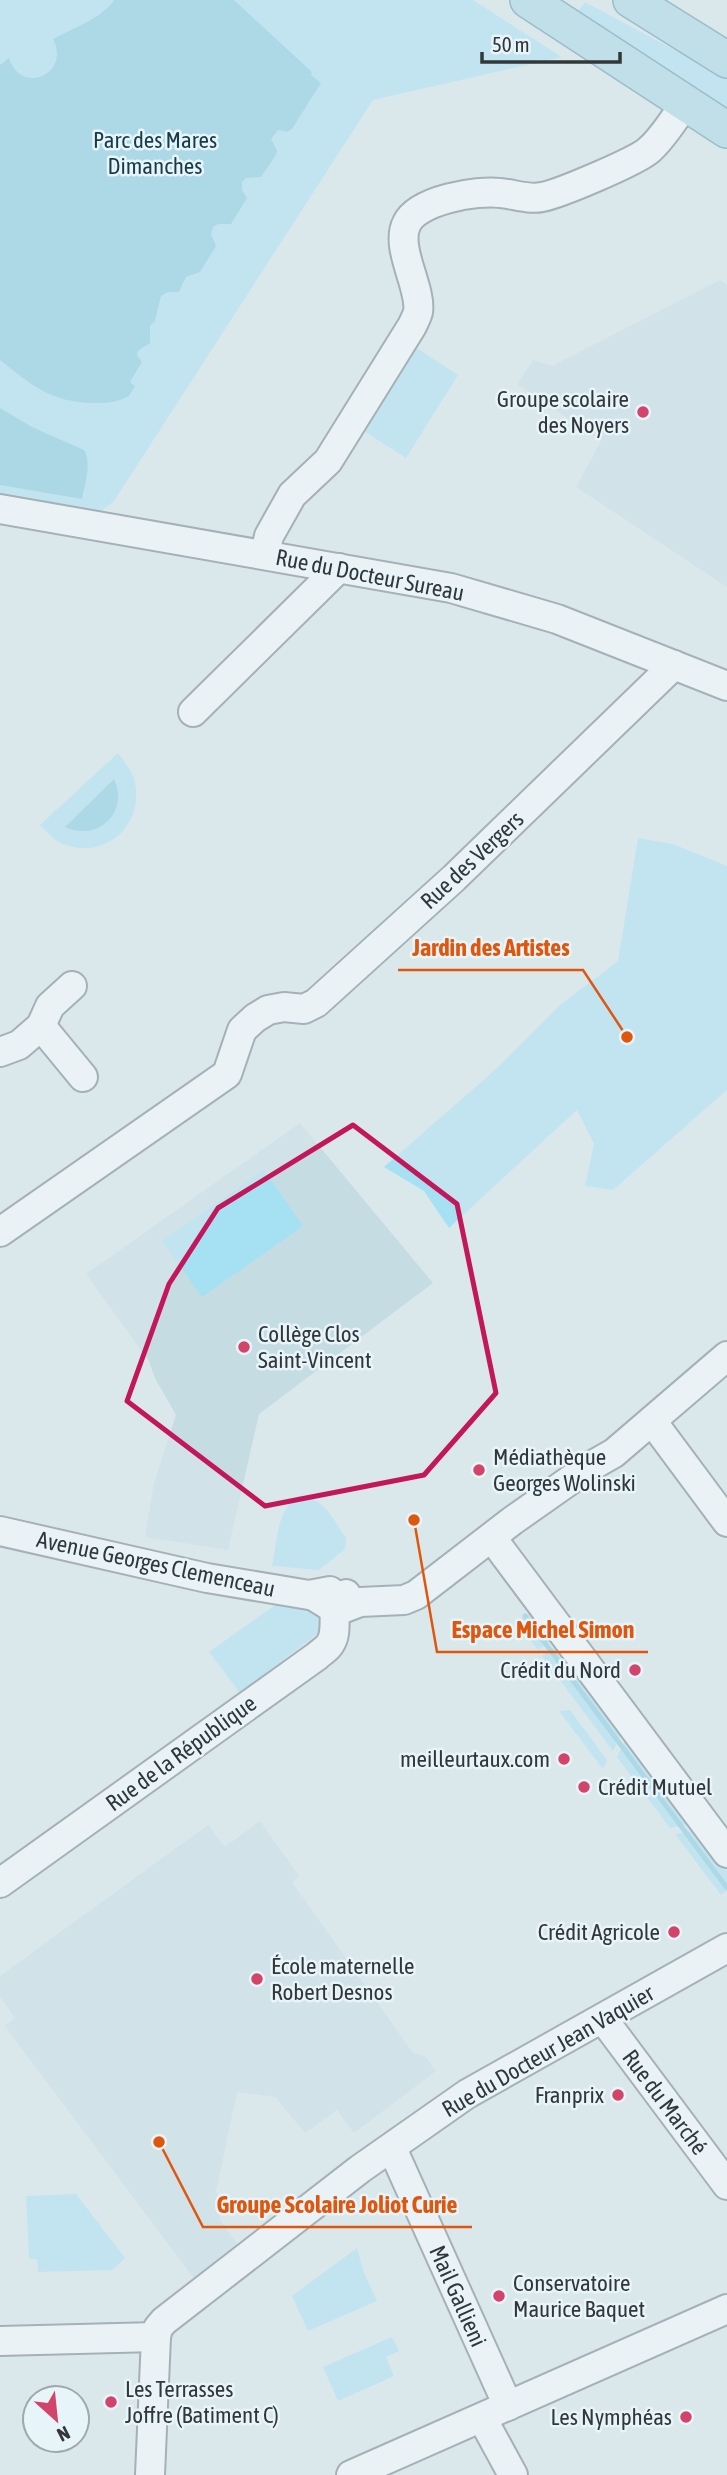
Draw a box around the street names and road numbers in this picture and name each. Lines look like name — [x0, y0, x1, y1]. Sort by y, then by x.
street label: Rue du Docteur Sureau — [274, 544, 466, 606]
street label: Rue des Vergers — [415, 806, 529, 914]
street label: Avenue Georges Clemenceau — [34, 1526, 278, 1602]
street label: Rue de la République — [101, 1690, 261, 1816]
street label: Rue du Docteur Jean Vaquier — [438, 1979, 659, 2122]
street label: Rue du Marché — [617, 2045, 713, 2159]
street label: Mail Gallieni — [424, 2241, 492, 2351]

